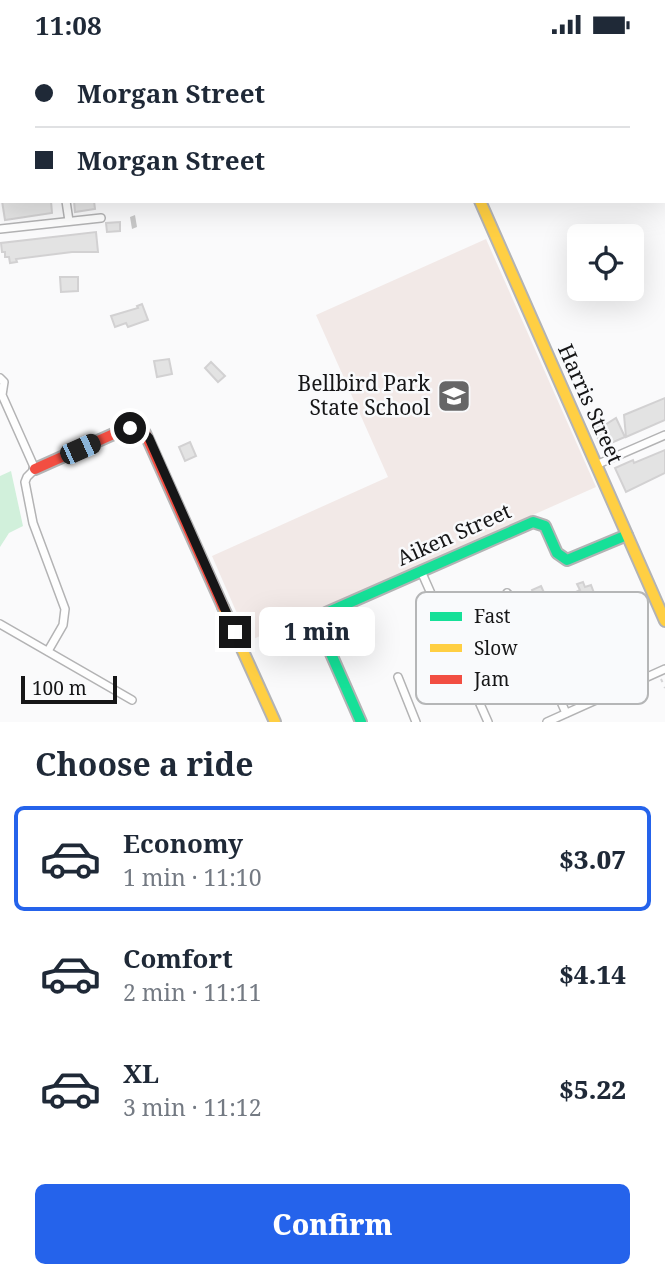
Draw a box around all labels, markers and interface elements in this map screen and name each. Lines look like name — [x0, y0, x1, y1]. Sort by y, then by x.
text: 11:08 — [35, 7, 102, 43]
text: Morgan Street — [77, 75, 265, 111]
text: Morgan Street — [77, 142, 265, 178]
map controls — [567, 224, 644, 301]
button: locate — [567, 224, 644, 301]
street label: Harris Street — [552, 339, 630, 468]
place label: Bellbird Park State School — [297, 369, 431, 421]
school or university icon: Bellbird Park State School — [435, 377, 473, 415]
route start — [114, 412, 146, 444]
car — [57, 431, 104, 467]
street label: Aiken Street — [392, 496, 515, 572]
legend — [416, 592, 648, 704]
text: Fast — [474, 603, 511, 629]
callout: 1 min — [260, 607, 375, 657]
text: 1 min — [284, 615, 350, 647]
route end — [219, 616, 251, 648]
text: Slow — [474, 635, 518, 661]
text: Jam — [473, 666, 509, 692]
scale bar — [21, 673, 117, 704]
text: 100 m — [32, 675, 87, 701]
text: Choose a ride — [35, 742, 254, 785]
text: Economy — [123, 825, 243, 861]
icon: car — [39, 827, 102, 890]
text: $3.07 — [559, 841, 626, 877]
text: 1 min · 11:10 — [123, 861, 261, 893]
text: Comfort — [123, 940, 233, 976]
icon: car — [39, 942, 102, 1005]
text: $4.14 — [559, 956, 626, 992]
text: 2 min · 11:11 — [123, 976, 261, 1008]
text: XL — [123, 1055, 159, 1091]
icon: car — [39, 1057, 102, 1120]
text: $5.22 — [559, 1071, 626, 1107]
text: 3 min · 11:12 — [123, 1091, 261, 1123]
button: Confirm — [35, 1184, 630, 1264]

